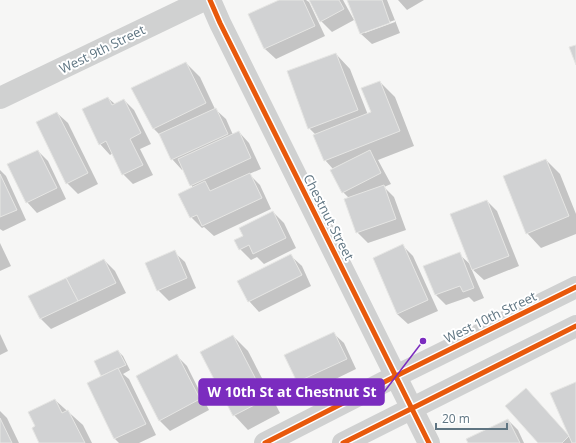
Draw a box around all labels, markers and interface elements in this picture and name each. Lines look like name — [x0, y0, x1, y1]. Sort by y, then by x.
street label: West 9th Street — [56, 20, 148, 78]
street label: Chestnut Street — [300, 171, 359, 264]
street label: West 10th Street — [441, 287, 540, 347]
callout: W 10th St at Chestnut St — [199, 379, 384, 405]
text: W 10th St at Chestnut St — [207, 382, 377, 401]
scale bar — [436, 405, 507, 431]
text: 20 m — [442, 410, 470, 427]

